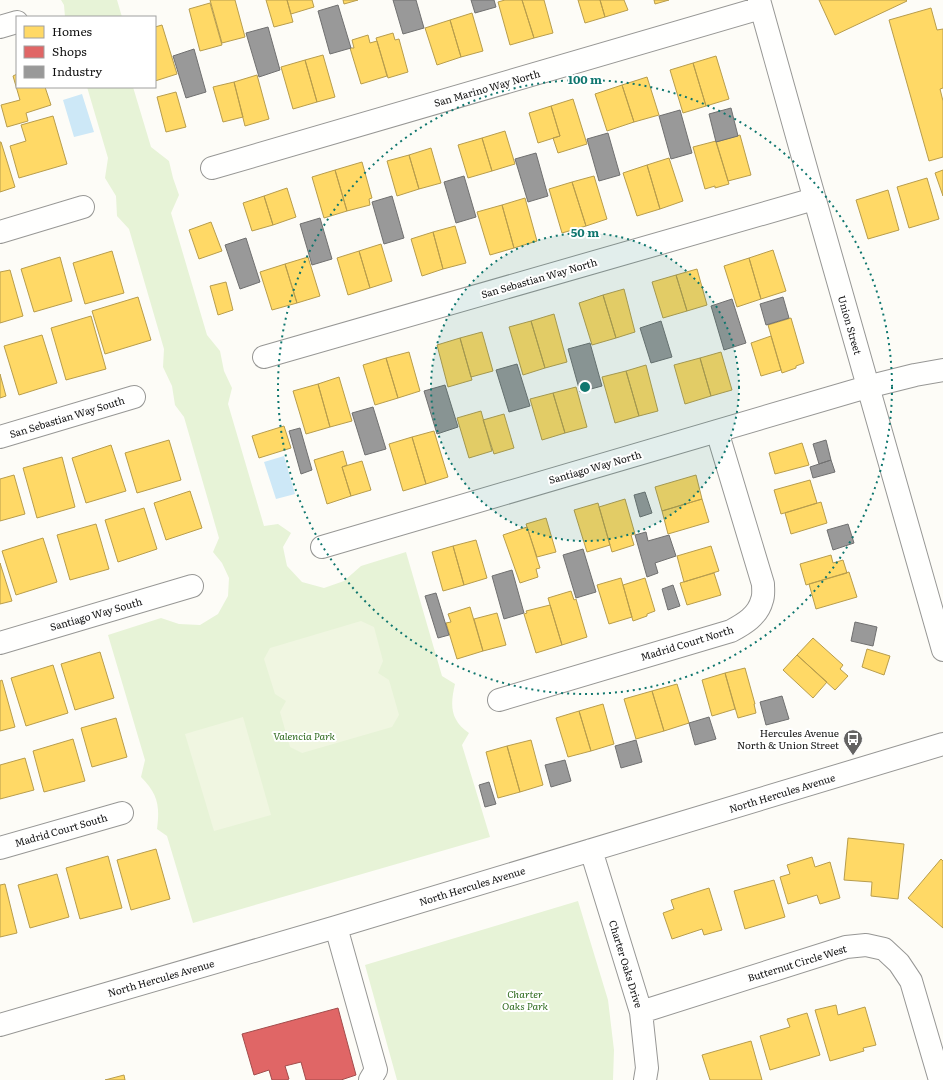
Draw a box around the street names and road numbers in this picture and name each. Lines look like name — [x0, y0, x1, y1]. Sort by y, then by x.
street label: San Marino Way North — [432, 65, 542, 110]
street label: San Sebastian Way North — [479, 254, 599, 301]
street label: Union Street — [835, 294, 866, 356]
street label: San Sebastian Way South — [7, 392, 127, 441]
street label: Santiago Way North — [547, 446, 643, 487]
street label: Santiago Way South — [48, 593, 144, 634]
street label: Madrid Court North — [639, 621, 735, 664]
street label: North Hercules Avenue — [727, 769, 837, 816]
street label: Madrid Court South — [13, 809, 109, 850]
street label: North Hercules Avenue — [417, 862, 527, 909]
street label: Charter Oaks Drive — [606, 918, 647, 1010]
street label: Butternut Circle West — [746, 940, 848, 985]
street label: North Hercules Avenue — [106, 955, 216, 1000]

